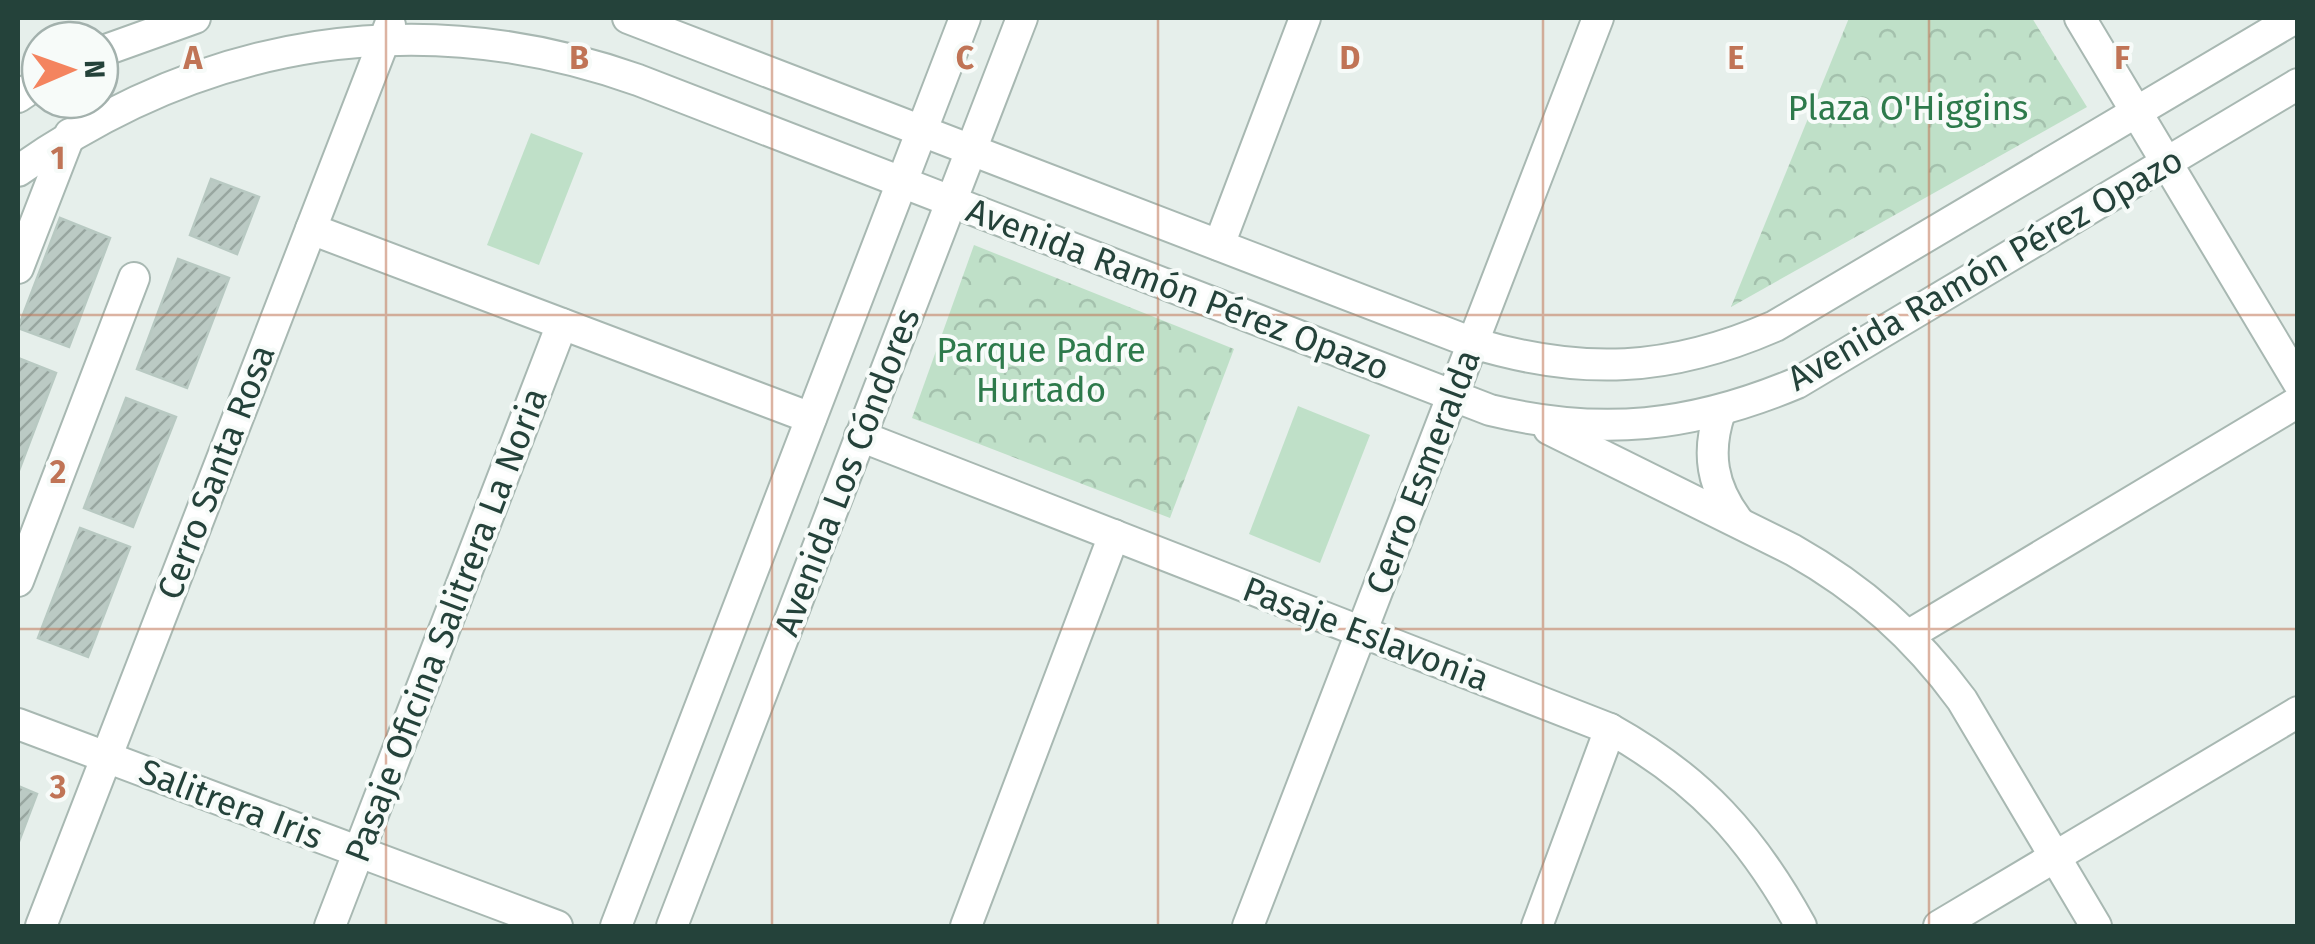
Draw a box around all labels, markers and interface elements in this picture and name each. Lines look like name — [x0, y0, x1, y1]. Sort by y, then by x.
north arrow — [20, 20, 120, 120]
text: A — [183, 39, 204, 77]
text: B — [569, 39, 589, 77]
text: C — [956, 39, 975, 77]
text: D — [1340, 39, 1360, 77]
text: E — [1728, 39, 1744, 77]
text: F — [2114, 39, 2130, 77]
text: N — [78, 59, 111, 79]
park label: Plaza O'Higgins — [1788, 87, 2028, 129]
street label: Avenida Ramón Pérez Opazo — [1780, 138, 2190, 400]
text: 1 — [51, 139, 65, 177]
street label: Avenida Ramón Pérez Opazo — [961, 189, 1395, 389]
street label: Avenida Los Cóndores — [765, 302, 929, 642]
park label: Parque Padre Hurtado — [936, 329, 1146, 411]
street label: Cerro Santa Rosa — [148, 339, 284, 605]
street label: Cerro Esmeralda — [1357, 344, 1489, 600]
street label: Pasaje Oficina Salitrera La Noria — [336, 382, 556, 868]
text: 2 — [50, 453, 66, 491]
street label: Pasaje Eslavonia — [1237, 568, 1495, 700]
street label: Salitrera Iris — [134, 750, 328, 858]
text: 3 — [49, 768, 66, 806]

